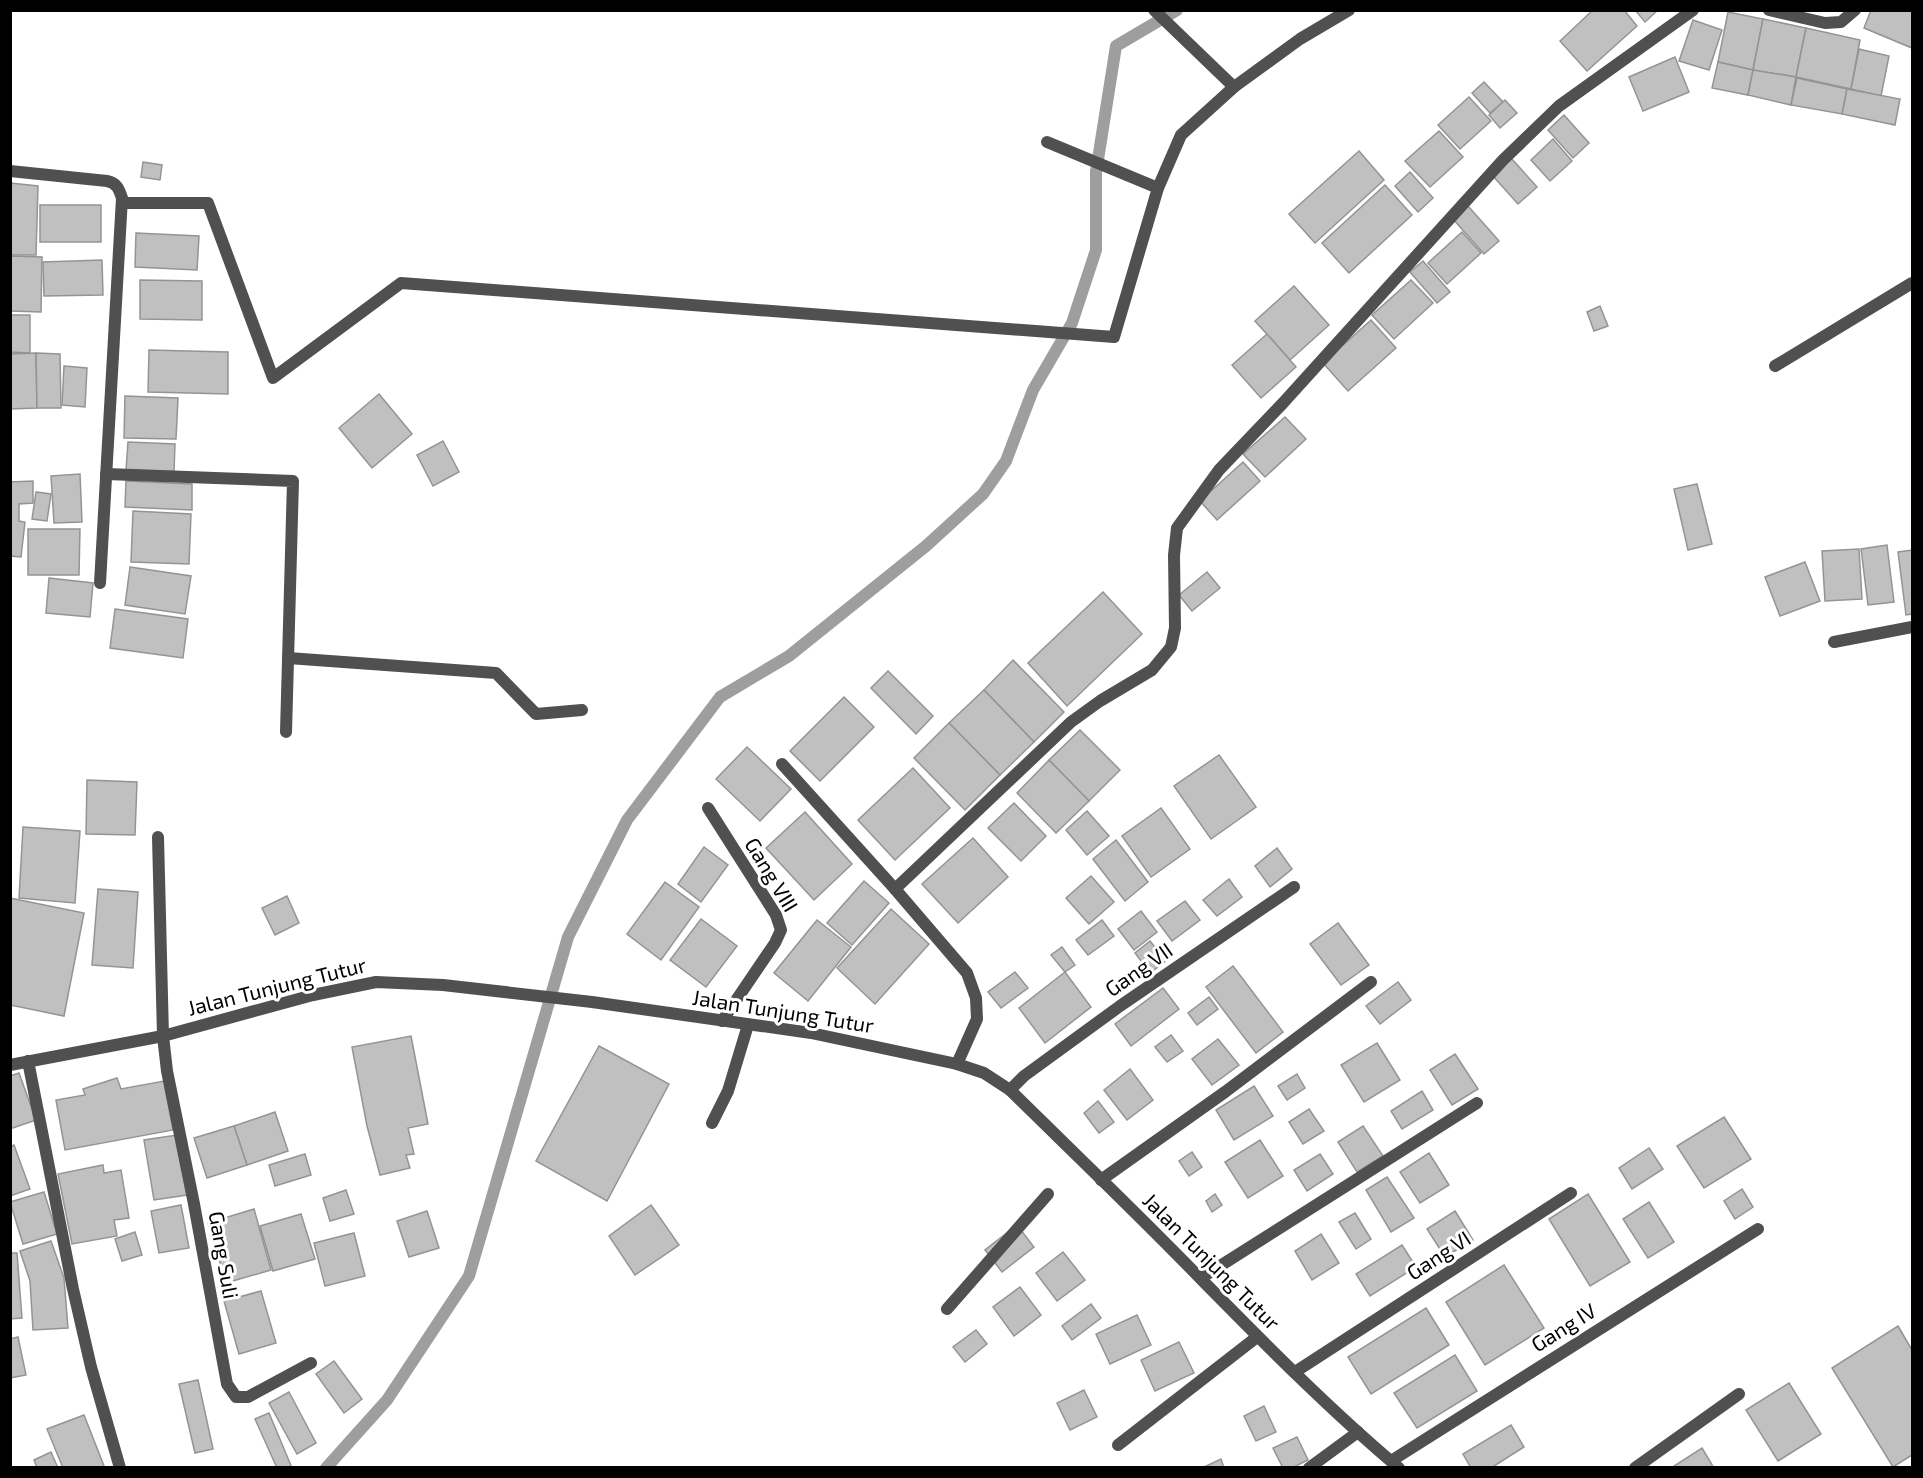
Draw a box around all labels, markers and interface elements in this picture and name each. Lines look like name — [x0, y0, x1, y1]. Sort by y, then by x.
street label: Gang VIII — [740, 833, 804, 916]
street label: Gang VII — [1100, 937, 1177, 1001]
street label: Jalan Tunjung Tutur — [185, 951, 369, 1021]
street label: Jalan Tunjung Tutur — [691, 984, 876, 1038]
street label: Jalan Tunjung Tutur — [1138, 1187, 1286, 1336]
street label: Gang Suli — [204, 1209, 244, 1300]
street label: Gang VI — [1402, 1225, 1475, 1285]
street label: Gang IV — [1526, 1297, 1600, 1356]

